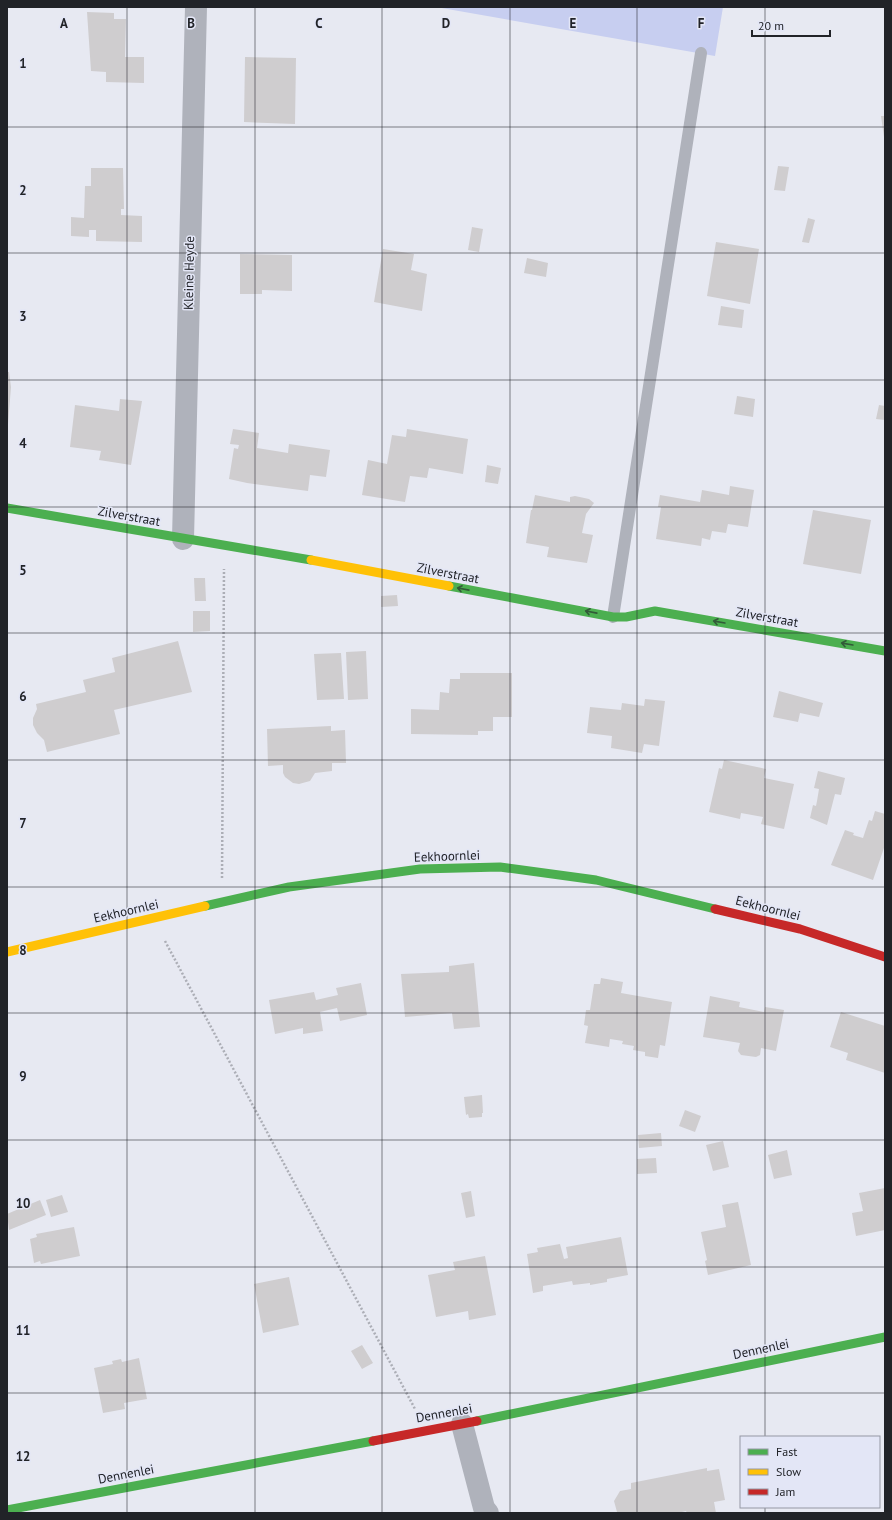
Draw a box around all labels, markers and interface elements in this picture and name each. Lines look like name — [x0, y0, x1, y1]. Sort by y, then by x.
scale bar — [752, 12, 830, 38]
text: A — [60, 15, 68, 32]
text: B — [187, 15, 195, 32]
text: C — [315, 15, 323, 32]
text: D — [442, 15, 450, 32]
text: E — [570, 15, 577, 32]
text: F — [698, 15, 705, 32]
text: 20 m — [758, 18, 784, 33]
text: 1 — [19, 55, 27, 72]
text: 2 — [19, 182, 27, 199]
street label: Kleine Heyde — [180, 236, 198, 310]
text: 3 — [19, 308, 27, 325]
text: 4 — [19, 435, 27, 452]
street label: Zilverstraat — [96, 502, 162, 530]
street label: Zilverstraat — [415, 559, 481, 587]
text: 5 — [19, 562, 27, 579]
one-way arrow — [457, 584, 470, 592]
street label: Zilverstraat — [734, 603, 800, 631]
one-way arrow — [584, 608, 597, 616]
one-way arrow — [712, 618, 725, 626]
one-way arrow — [840, 640, 853, 648]
text: 6 — [19, 688, 27, 705]
text: 7 — [19, 815, 27, 832]
street label: Eekhoornlei — [414, 846, 480, 866]
street label: Eekhoornlei — [734, 892, 802, 924]
street label: Eekhoornlei — [92, 895, 160, 927]
text: 8 — [19, 942, 27, 959]
text: 9 — [19, 1068, 27, 1085]
text: 10 — [16, 1195, 30, 1212]
text: 11 — [16, 1322, 30, 1339]
street label: Dennenlei — [731, 1335, 791, 1363]
street label: Dennenlei — [414, 1400, 474, 1426]
legend — [740, 1436, 880, 1508]
text: Fast — [776, 1444, 797, 1459]
text: 12 — [16, 1448, 30, 1465]
street label: Dennenlei — [96, 1460, 156, 1488]
text: Slow — [776, 1464, 801, 1479]
text: Jam — [775, 1484, 795, 1499]

